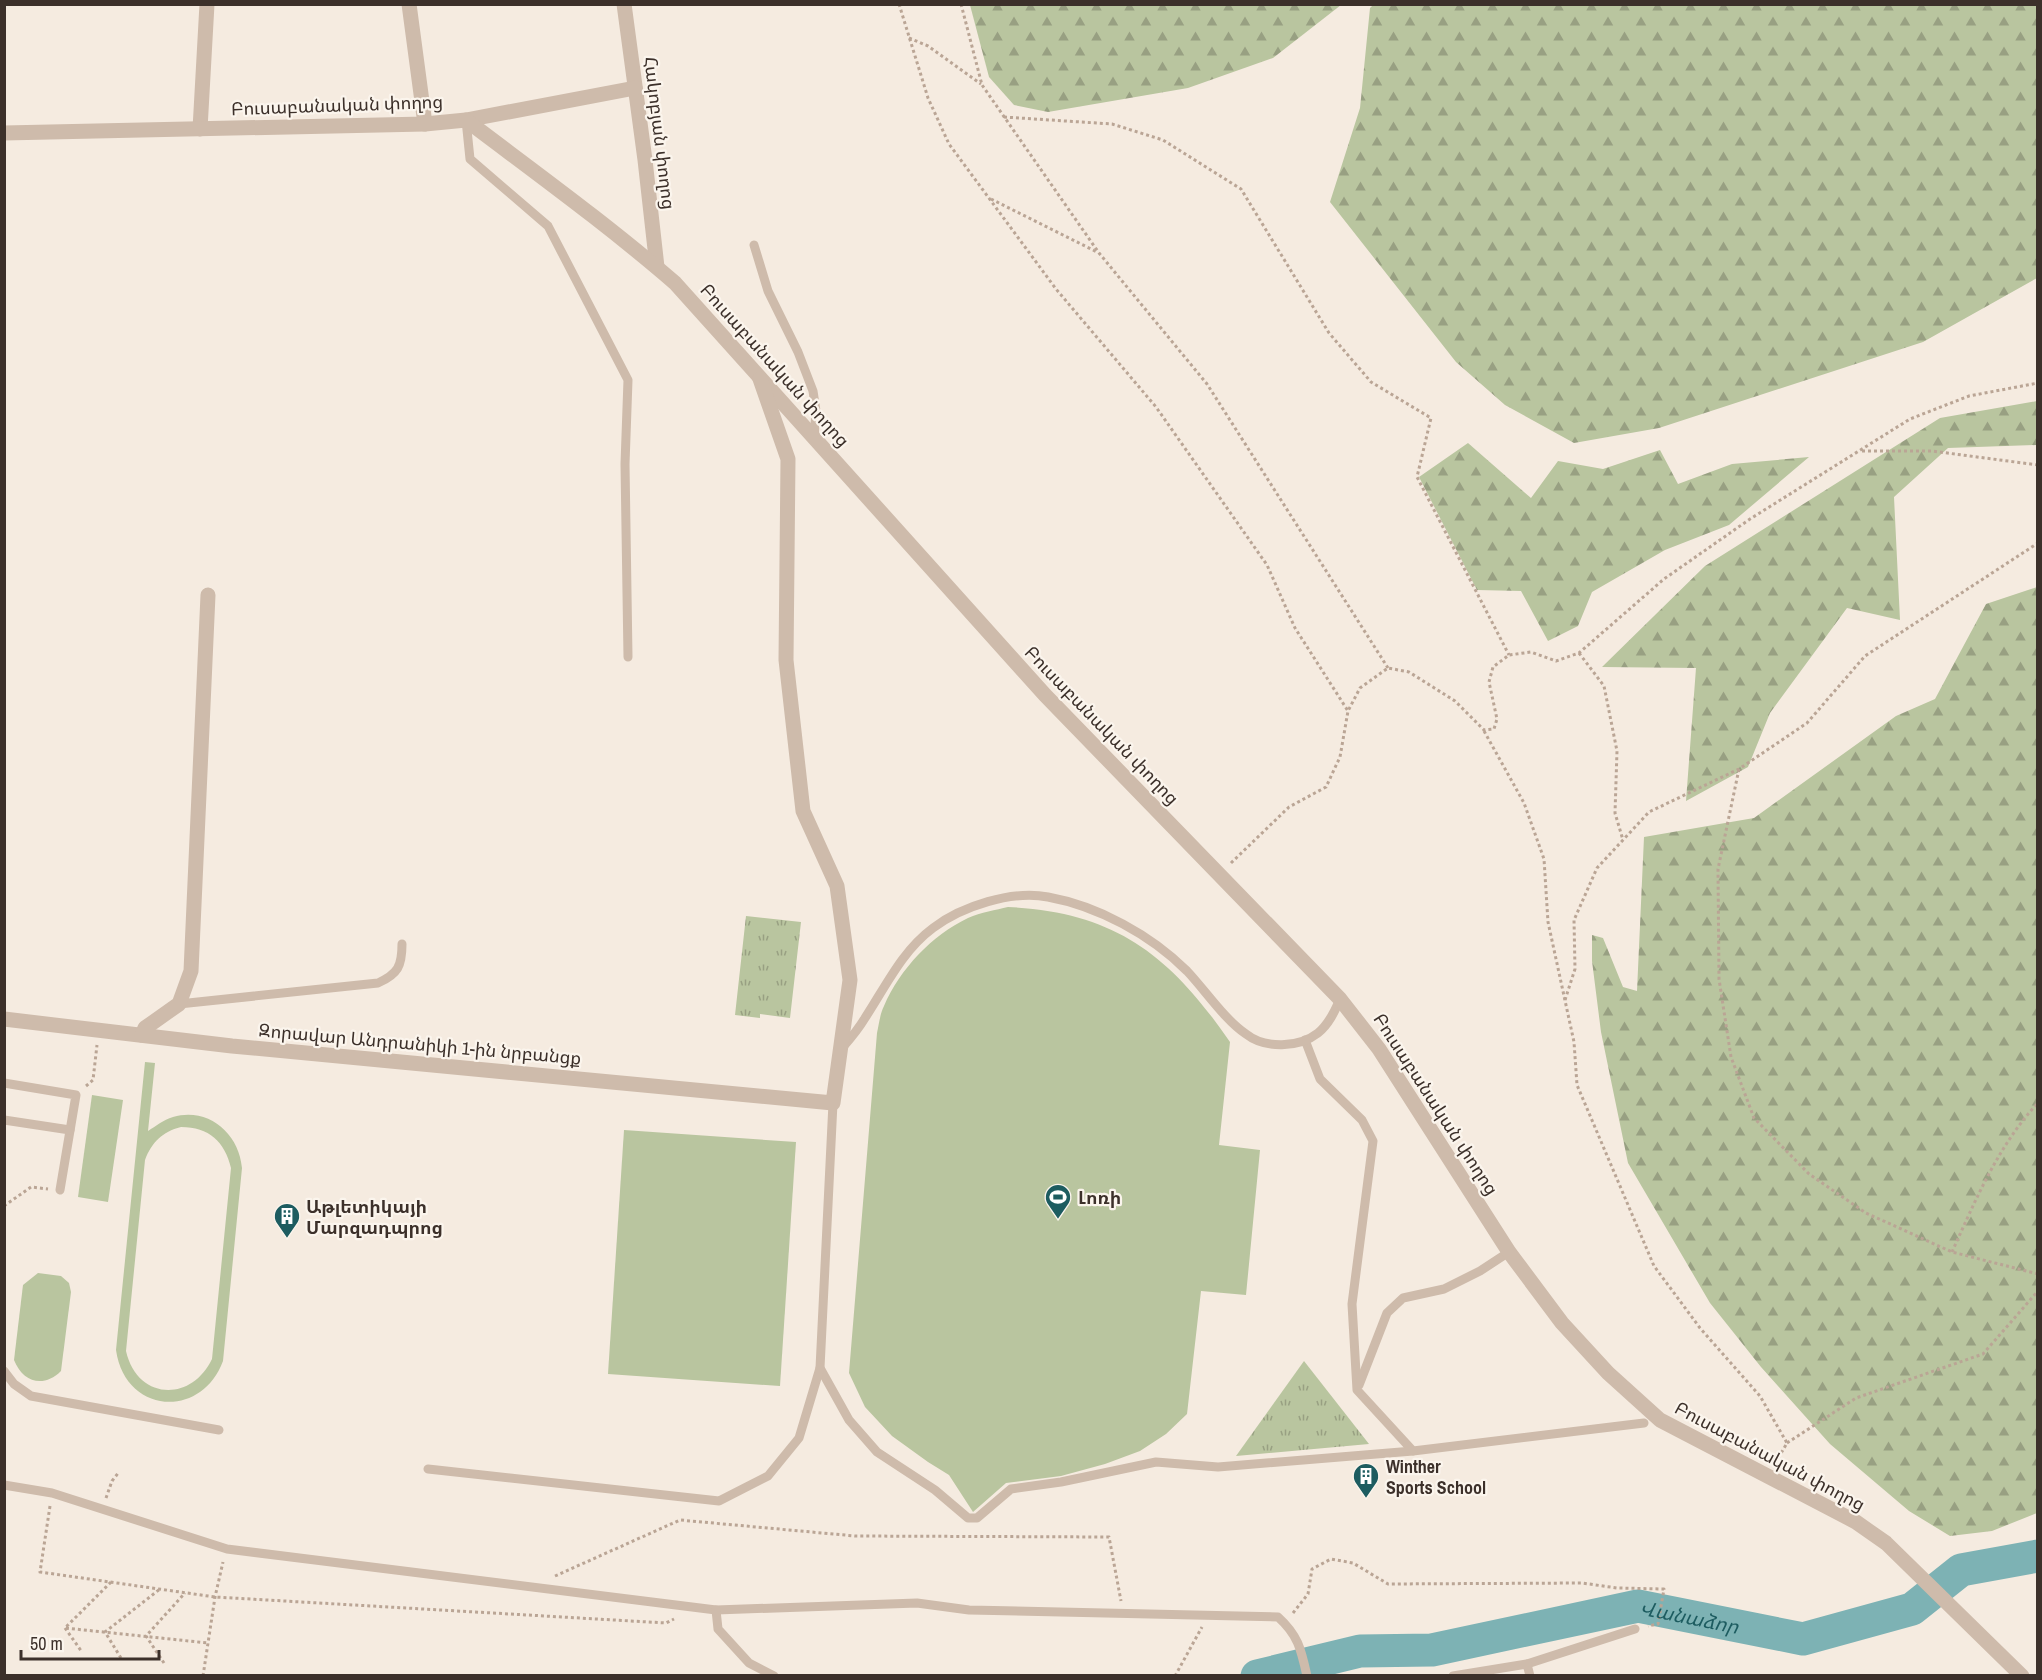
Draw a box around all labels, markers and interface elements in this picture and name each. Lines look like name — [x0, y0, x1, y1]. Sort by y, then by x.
street label: Հակոբյան փողոց — [638, 55, 682, 211]
street label: Բուսաբանական փողոց — [230, 89, 444, 121]
street label: Բուսաբանական փողոց — [695, 278, 855, 452]
street label: Բուսաբանական փողոց — [1019, 640, 1185, 810]
street label: Բուսաբանական փողոց — [1368, 1008, 1504, 1200]
street label: Զորավար Անդրանիկի 1-ին նրբանցք — [258, 1017, 582, 1071]
sports icon: Լոռի — [1043, 1182, 1073, 1220]
place label: Լոռի — [1078, 1185, 1121, 1210]
place label: Աթլետիկայի Մարզադպրոց — [306, 1194, 443, 1240]
building icon: Աթլետիկայի Մարզադպրոց — [272, 1201, 302, 1239]
street label: Բուսաբանական փողոց — [1670, 1395, 1870, 1517]
place label: Winther Sports School — [1386, 1454, 1486, 1500]
building icon: Winther Sports School — [1351, 1461, 1381, 1499]
water label: Վանաձոր — [1637, 1593, 1742, 1640]
scale bar — [21, 1623, 159, 1661]
text: 50 m — [30, 1631, 63, 1656]

